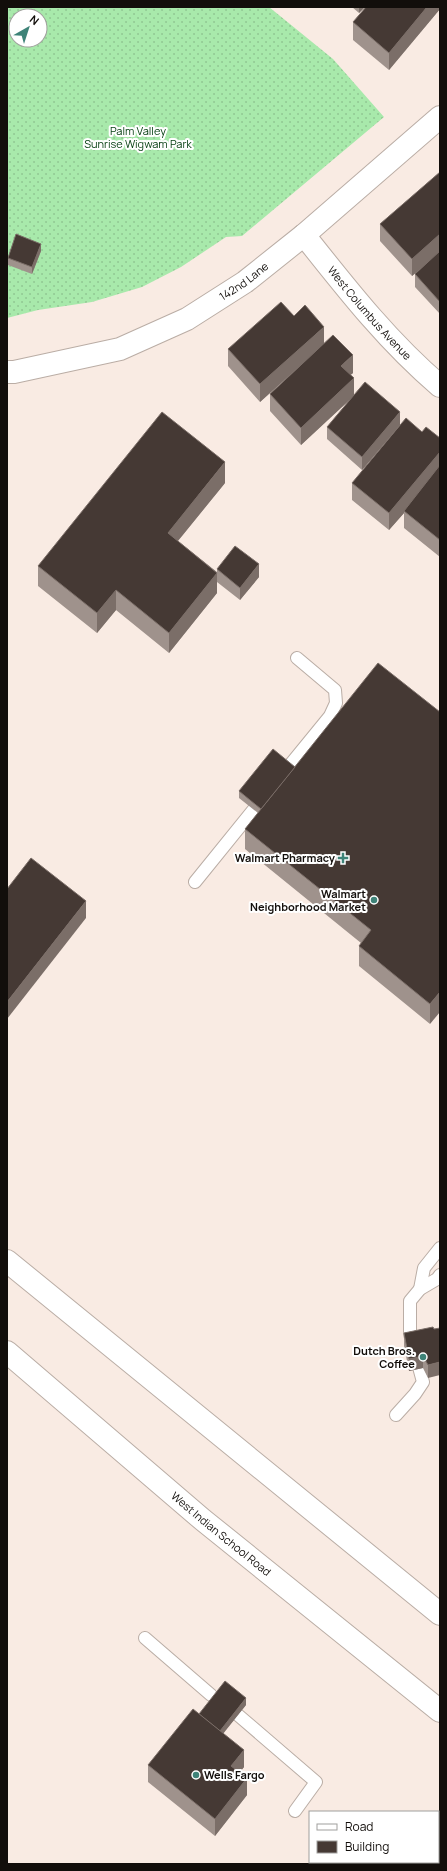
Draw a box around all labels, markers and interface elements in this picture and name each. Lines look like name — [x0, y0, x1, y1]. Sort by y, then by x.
north arrow — [8, 8, 48, 48]
text: N — [27, 12, 42, 28]
park label: Palm Valley Sunrise Wigwam Park — [84, 123, 192, 151]
street label: 142nd Lane — [216, 258, 272, 304]
street label: West Columbus Avenue — [325, 263, 415, 363]
place label: Walmart Pharmacy — [235, 850, 336, 865]
marker: Walmart Pharmacy — [338, 853, 348, 863]
place label: Walmart Neighborhood Market — [250, 886, 366, 914]
marker: Walmart Neighborhood Market — [369, 895, 379, 905]
place label: Dutch Bros. Coffee — [353, 1343, 415, 1371]
marker: Dutch Bros. Coffee — [418, 1352, 428, 1362]
street label: West Indian School Road — [168, 1488, 274, 1579]
place label: Wells Fargo — [204, 1767, 265, 1782]
marker: Wells Fargo — [191, 1770, 201, 1780]
legend — [309, 1811, 439, 1863]
text: Road — [345, 1818, 373, 1835]
text: Building — [345, 1838, 389, 1855]

